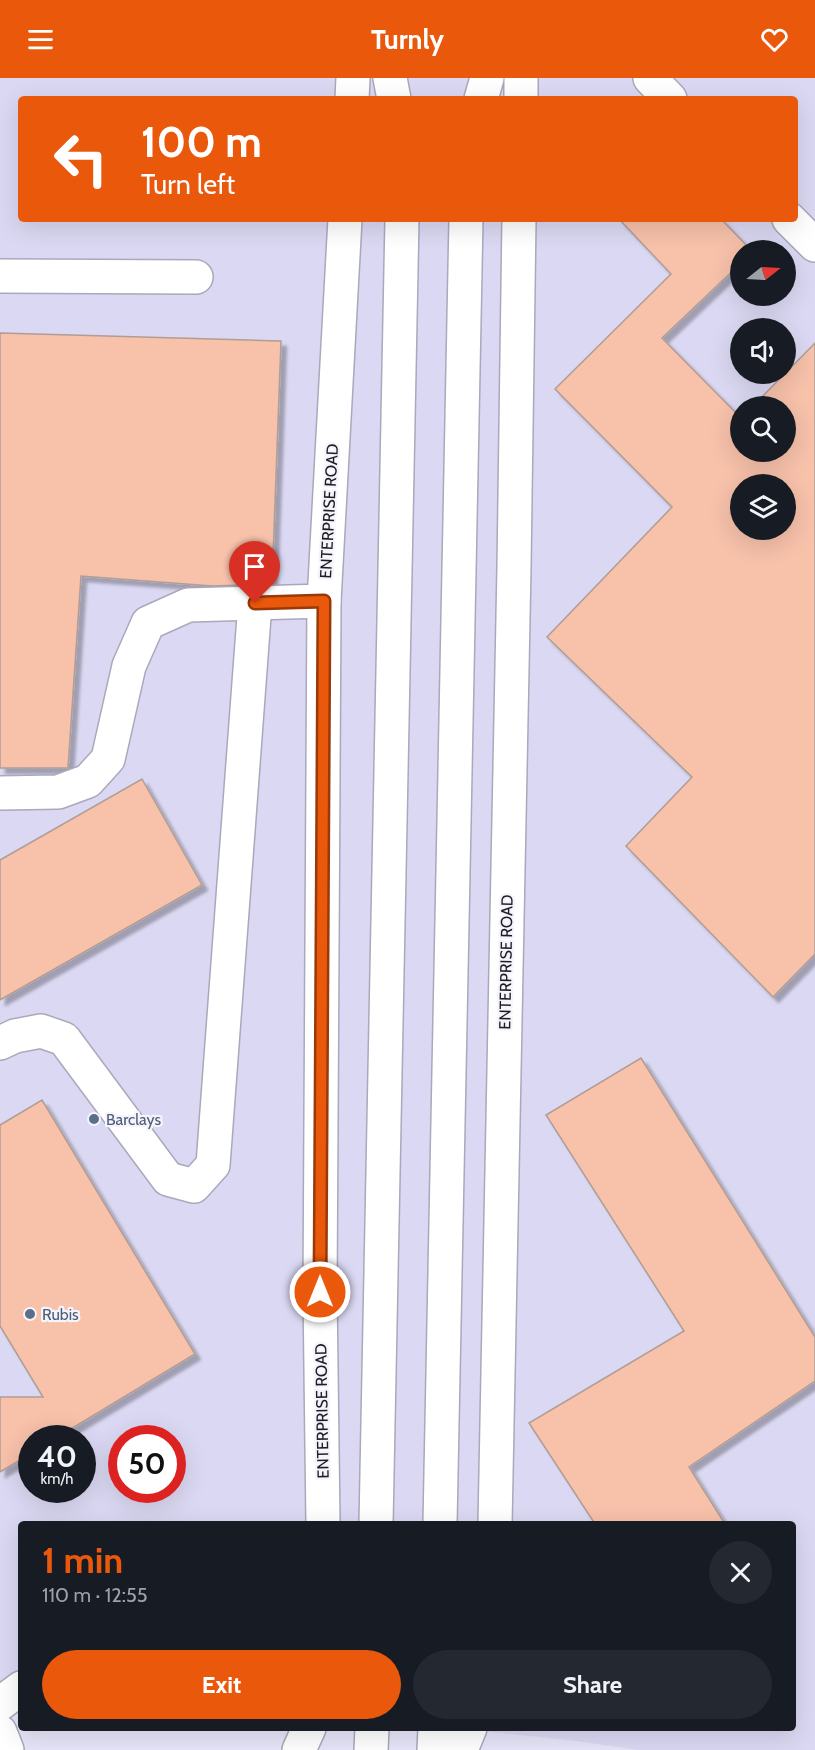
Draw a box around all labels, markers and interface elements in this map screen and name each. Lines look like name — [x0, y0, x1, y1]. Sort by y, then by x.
icon: menu — [24, 23, 57, 56]
text: Turnly — [371, 23, 444, 56]
icon: heart — [758, 23, 791, 56]
text: 100 m — [141, 116, 262, 168]
icon: left — [42, 120, 120, 198]
text: Turn left — [141, 168, 235, 201]
north arrow — [730, 240, 796, 306]
map controls — [730, 240, 796, 540]
button: sound — [730, 318, 796, 384]
button: search — [730, 396, 796, 462]
street label: ENTERPRISE ROAD — [316, 443, 342, 579]
button: layers — [730, 474, 796, 540]
pin — [229, 541, 280, 603]
icon: arrive — [238, 550, 271, 583]
street label: ENTERPRISE ROAD — [495, 894, 517, 1030]
place label: Barclays — [106, 1110, 161, 1129]
marker: Barclays — [87, 1112, 101, 1126]
position arrow — [288, 1260, 352, 1324]
place label: Rubis — [42, 1305, 79, 1324]
marker: Rubis — [23, 1307, 37, 1321]
street label: ENTERPRISE ROAD — [311, 1343, 333, 1479]
speed limit sign: 50 — [108, 1425, 186, 1503]
text: 40 — [37, 1438, 77, 1475]
text: km/h — [41, 1470, 73, 1488]
text: 1 min — [42, 1538, 123, 1582]
button: close — [709, 1541, 772, 1604]
text: 110 m · 12:55 — [42, 1583, 148, 1607]
button: Exit — [42, 1650, 401, 1719]
button: Share — [413, 1650, 772, 1719]

